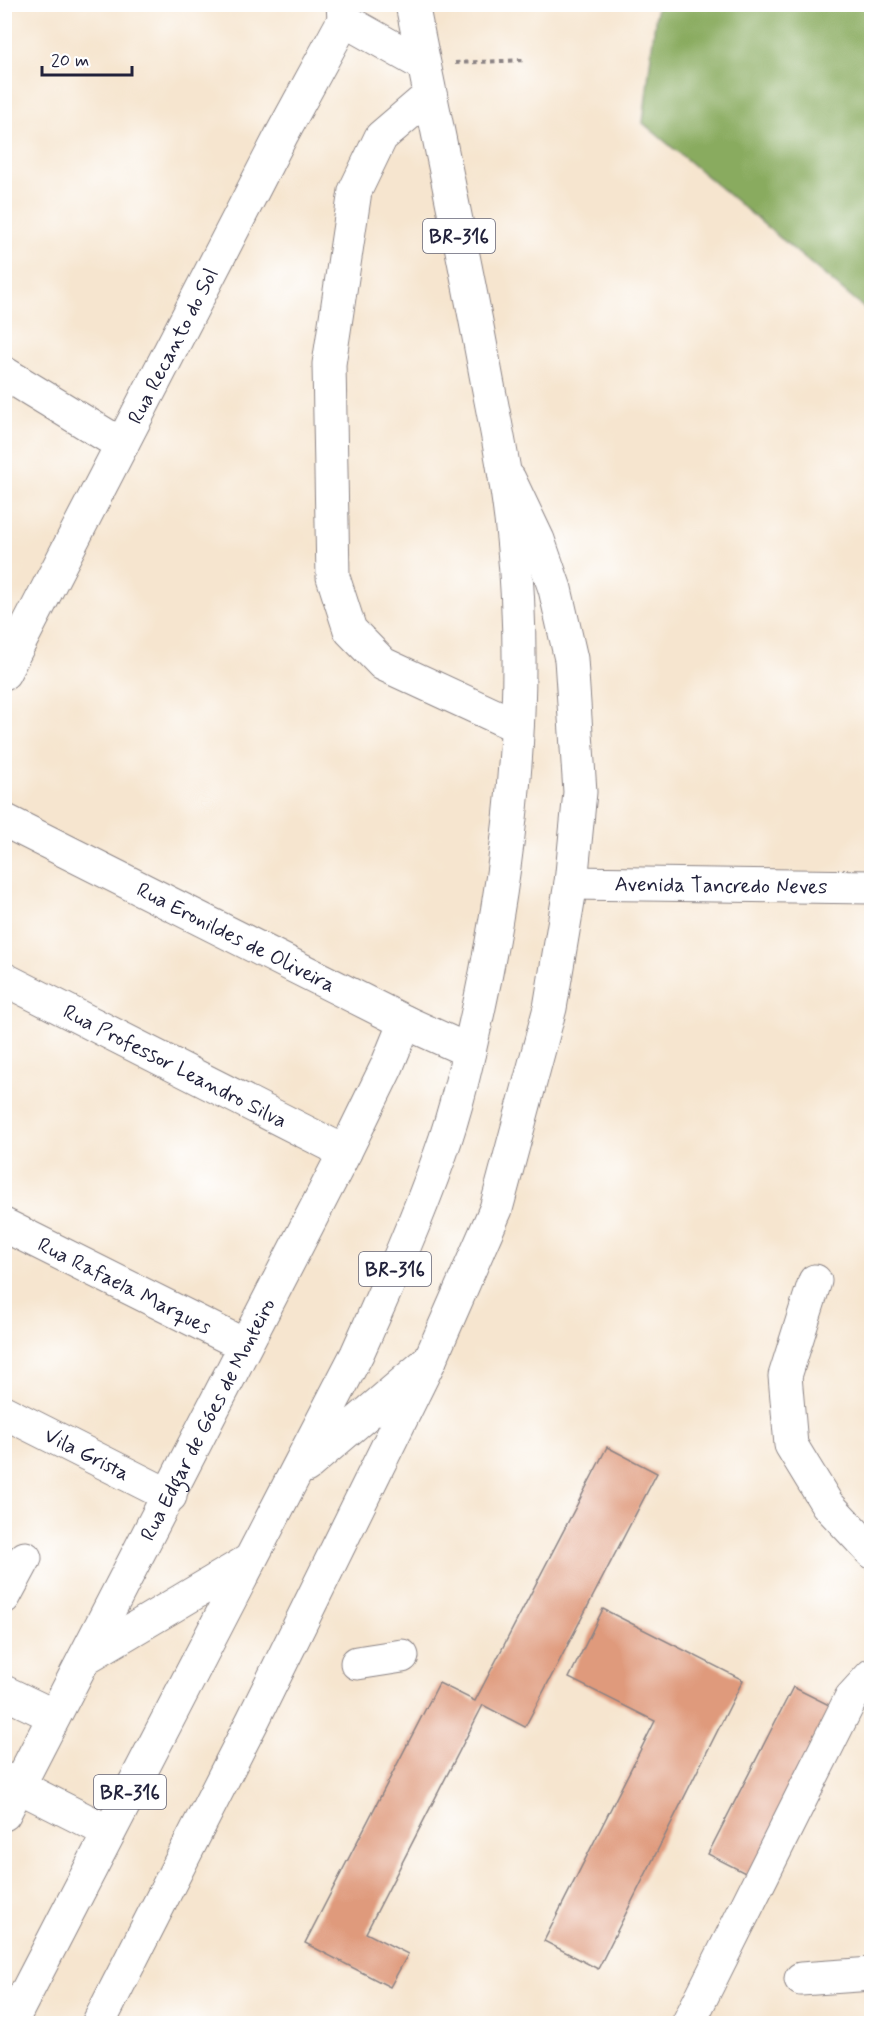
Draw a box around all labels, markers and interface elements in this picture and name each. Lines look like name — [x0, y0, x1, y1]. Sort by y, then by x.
scale bar — [42, 39, 132, 77]
text: 20 m — [51, 49, 89, 73]
road number: BR-316 — [423, 219, 495, 253]
street label: Rua Recanto do Sol — [122, 264, 225, 429]
street label: Avenida Tancredo Neves — [614, 871, 828, 901]
street label: Rua Eronildes de Oliveira — [132, 876, 340, 1000]
street label: Rua Professor Leandro Silva — [58, 998, 291, 1135]
street label: Rua Rafaela Marques — [33, 1231, 216, 1341]
road number: BR-316 — [359, 1252, 431, 1286]
street label: Rua Edgar de Góes de Monteiro — [134, 1294, 282, 1546]
street label: Vila Grista — [39, 1422, 134, 1488]
road number: BR-316 — [94, 1775, 166, 1809]

